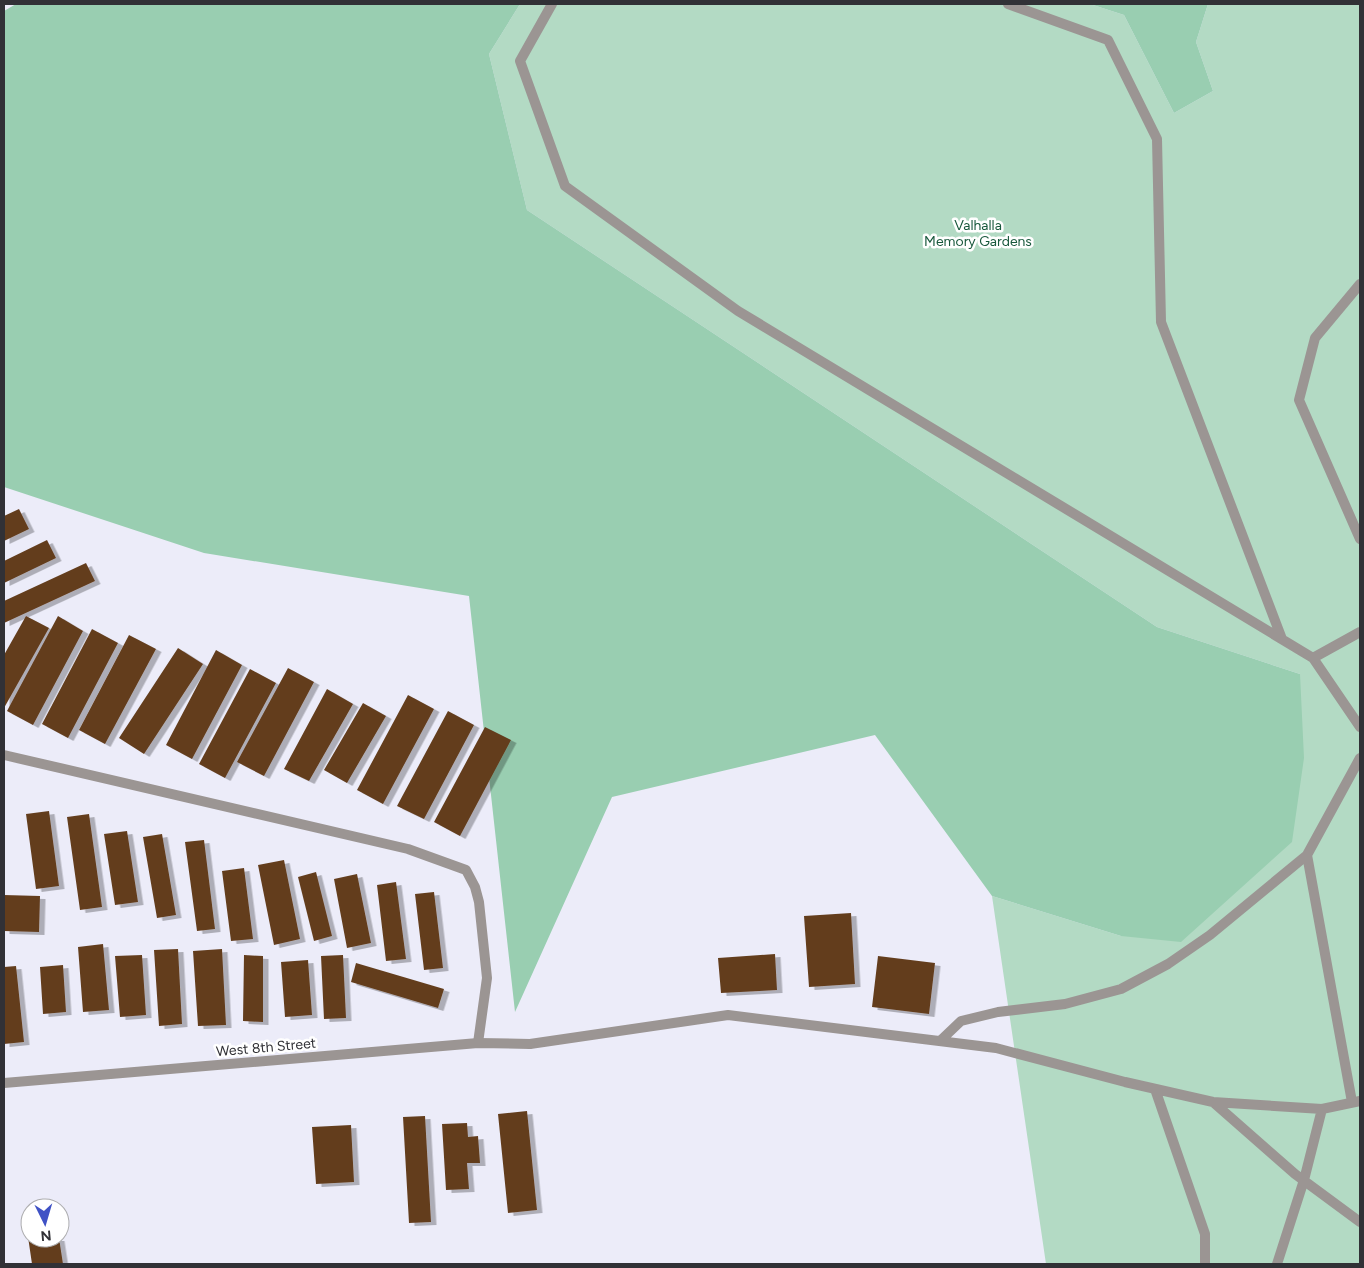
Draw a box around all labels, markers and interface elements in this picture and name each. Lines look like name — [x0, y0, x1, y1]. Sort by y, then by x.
park label: Valhalla Memory Gardens — [924, 217, 1032, 250]
street label: West 8th Street — [215, 1035, 317, 1060]
north arrow — [20, 1198, 70, 1248]
text: N — [40, 1227, 52, 1244]

